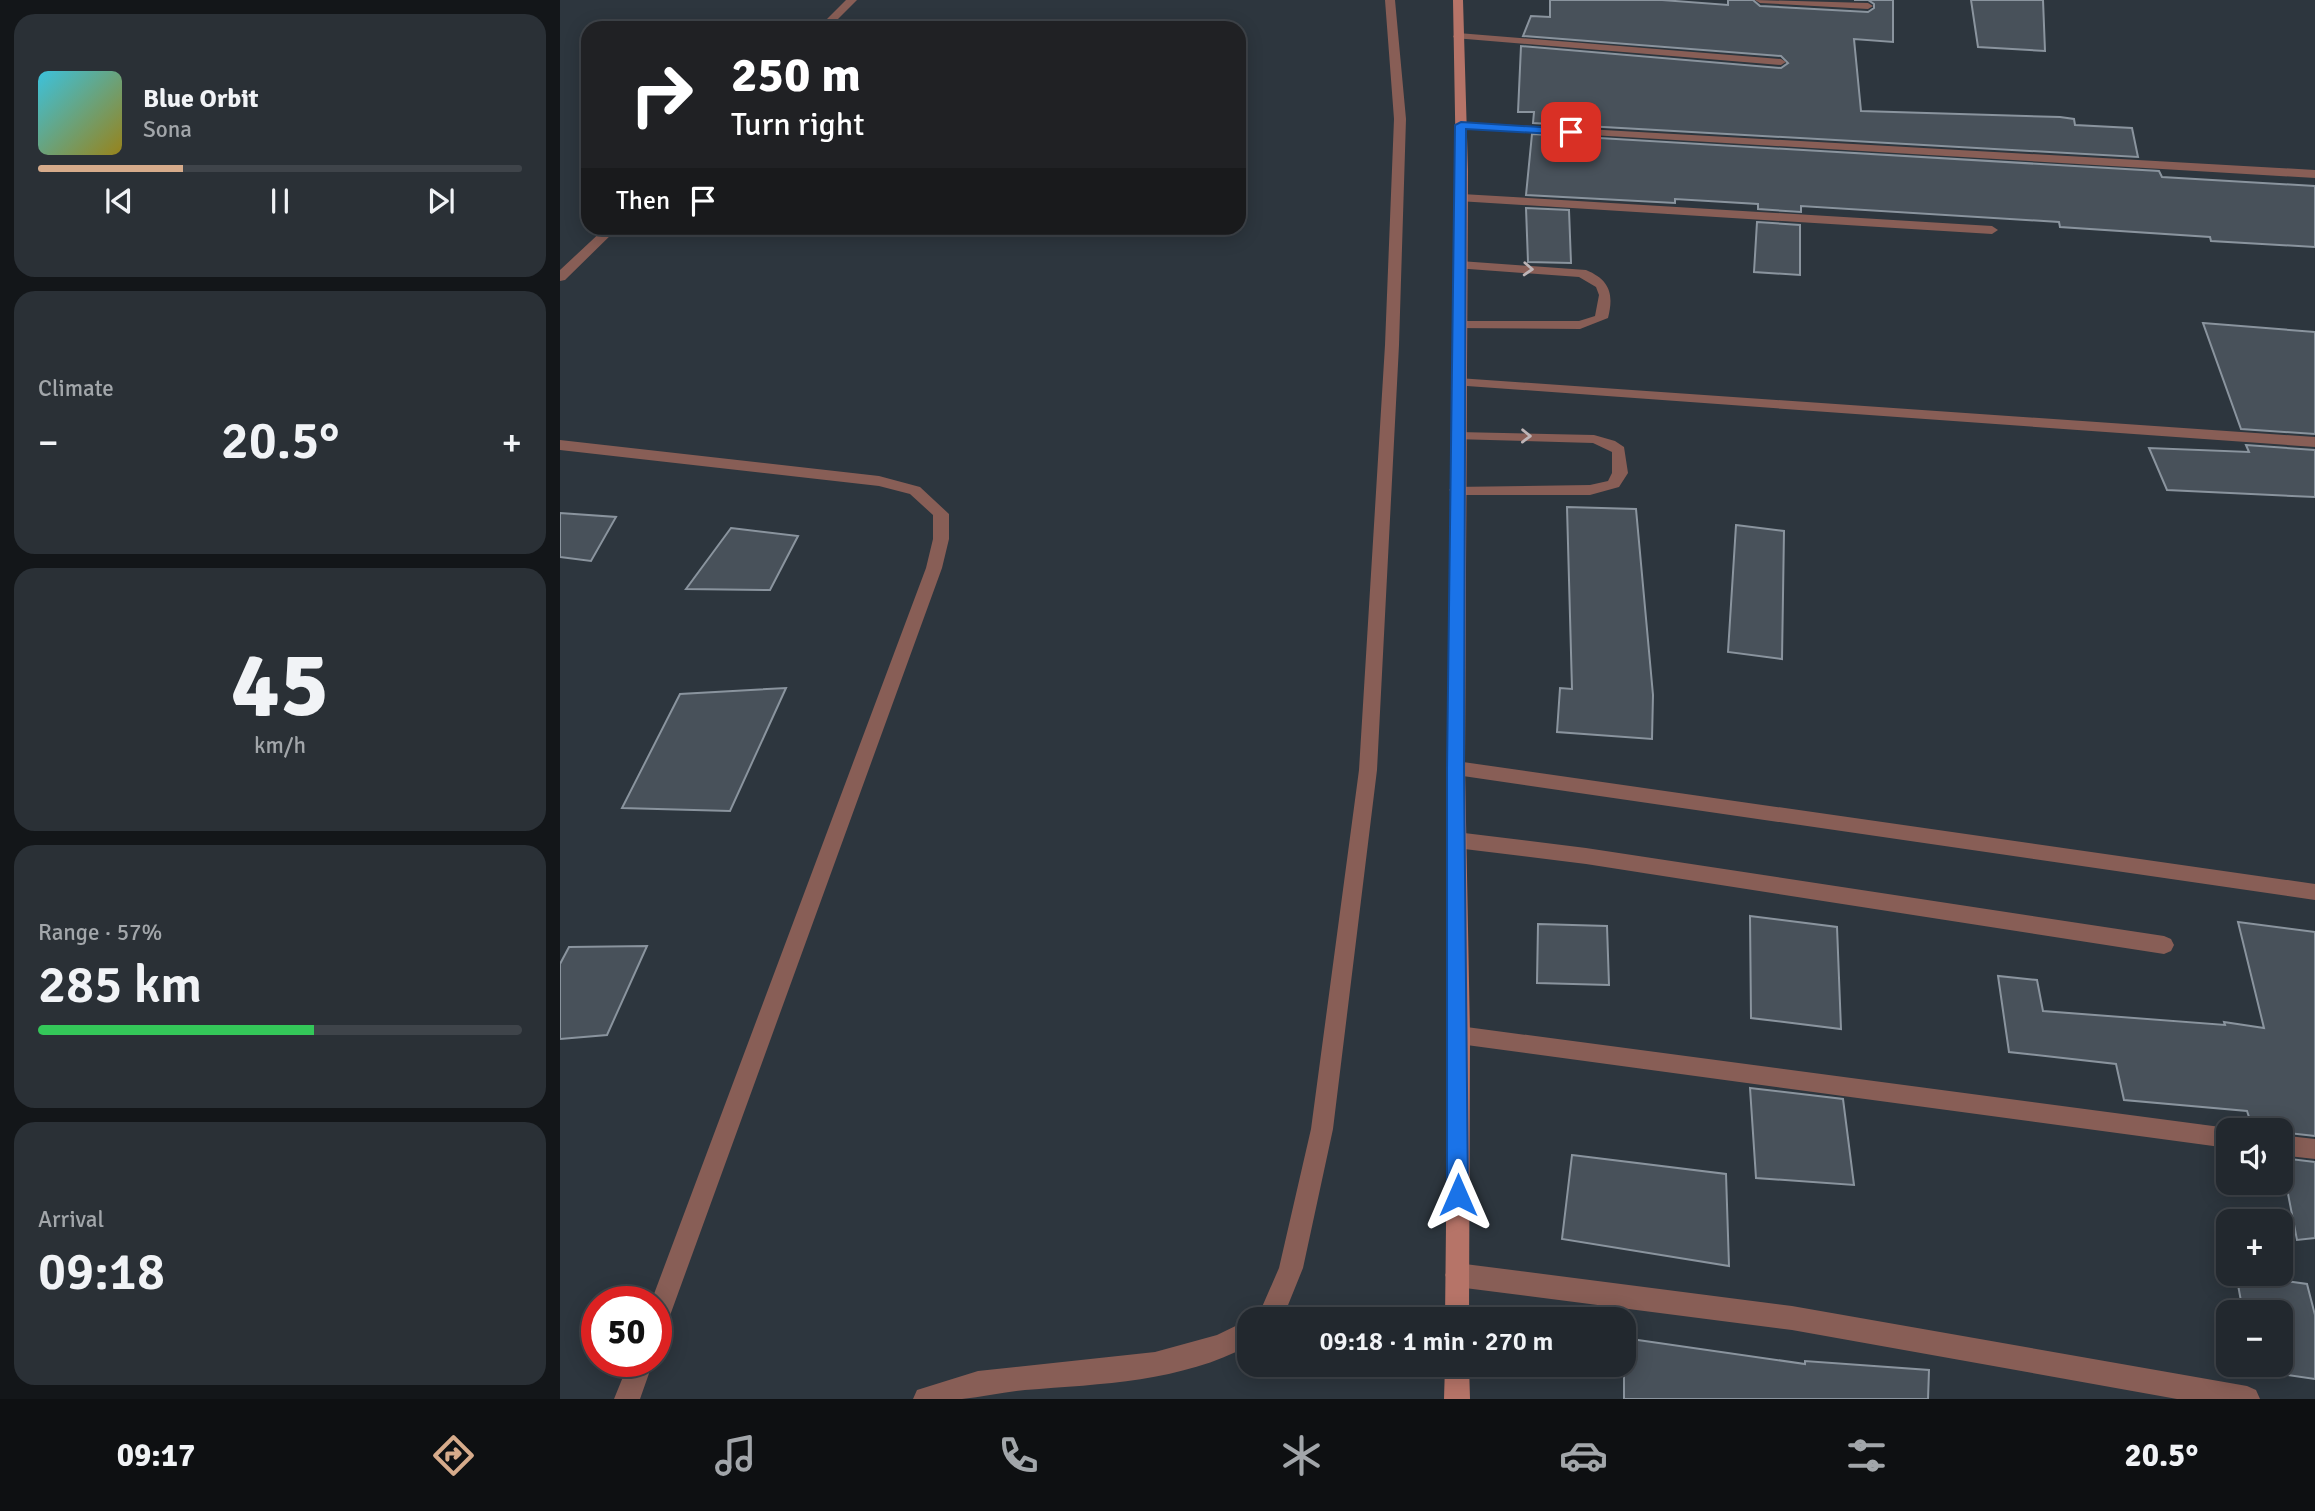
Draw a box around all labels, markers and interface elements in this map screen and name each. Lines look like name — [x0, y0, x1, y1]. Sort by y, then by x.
text: 250 m — [731, 45, 861, 105]
icon: right — [616, 49, 707, 140]
text: Blue Orbit — [143, 83, 259, 115]
pin — [1541, 102, 1601, 162]
text: Turn right — [731, 105, 864, 144]
icon: arrive — [1552, 113, 1590, 151]
text: Sona — [143, 115, 192, 144]
icon: previous — [100, 182, 138, 220]
icon: pause — [261, 182, 299, 220]
icon: next — [422, 182, 460, 220]
icon: arrive — [684, 182, 722, 220]
text: Then — [616, 185, 670, 217]
one-way arrow — [1523, 262, 1534, 277]
text: Climate — [38, 374, 114, 403]
text: 20.5° — [221, 409, 339, 473]
text: − — [38, 419, 59, 466]
text: + — [501, 419, 522, 466]
one-way arrow — [1521, 429, 1532, 444]
text: 45 — [231, 629, 329, 742]
text: km/h — [254, 731, 306, 760]
text: Range · 57% — [38, 918, 162, 947]
text: 285 km — [38, 953, 202, 1017]
map controls — [2216, 1118, 2293, 1377]
button: sound — [2216, 1118, 2293, 1195]
position arrow — [1421, 1158, 1495, 1232]
text: Arrival — [38, 1205, 104, 1234]
button: + — [2216, 1209, 2293, 1286]
text: 09:18 — [38, 1240, 165, 1304]
speed limit sign: 50 — [581, 1286, 672, 1377]
button: − — [2216, 1300, 2293, 1377]
text: 09:18 · 1 min · 270 m — [1320, 1326, 1553, 1358]
icon: directions — [429, 1431, 478, 1480]
icon: music — [711, 1431, 760, 1480]
icon: phone — [994, 1431, 1043, 1480]
icon: climate — [1277, 1431, 1326, 1480]
icon: car — [1559, 1431, 1608, 1480]
icon: filters — [1842, 1431, 1891, 1480]
text: 09:17 — [117, 1436, 195, 1475]
text: 20.5° — [2124, 1436, 2198, 1475]

